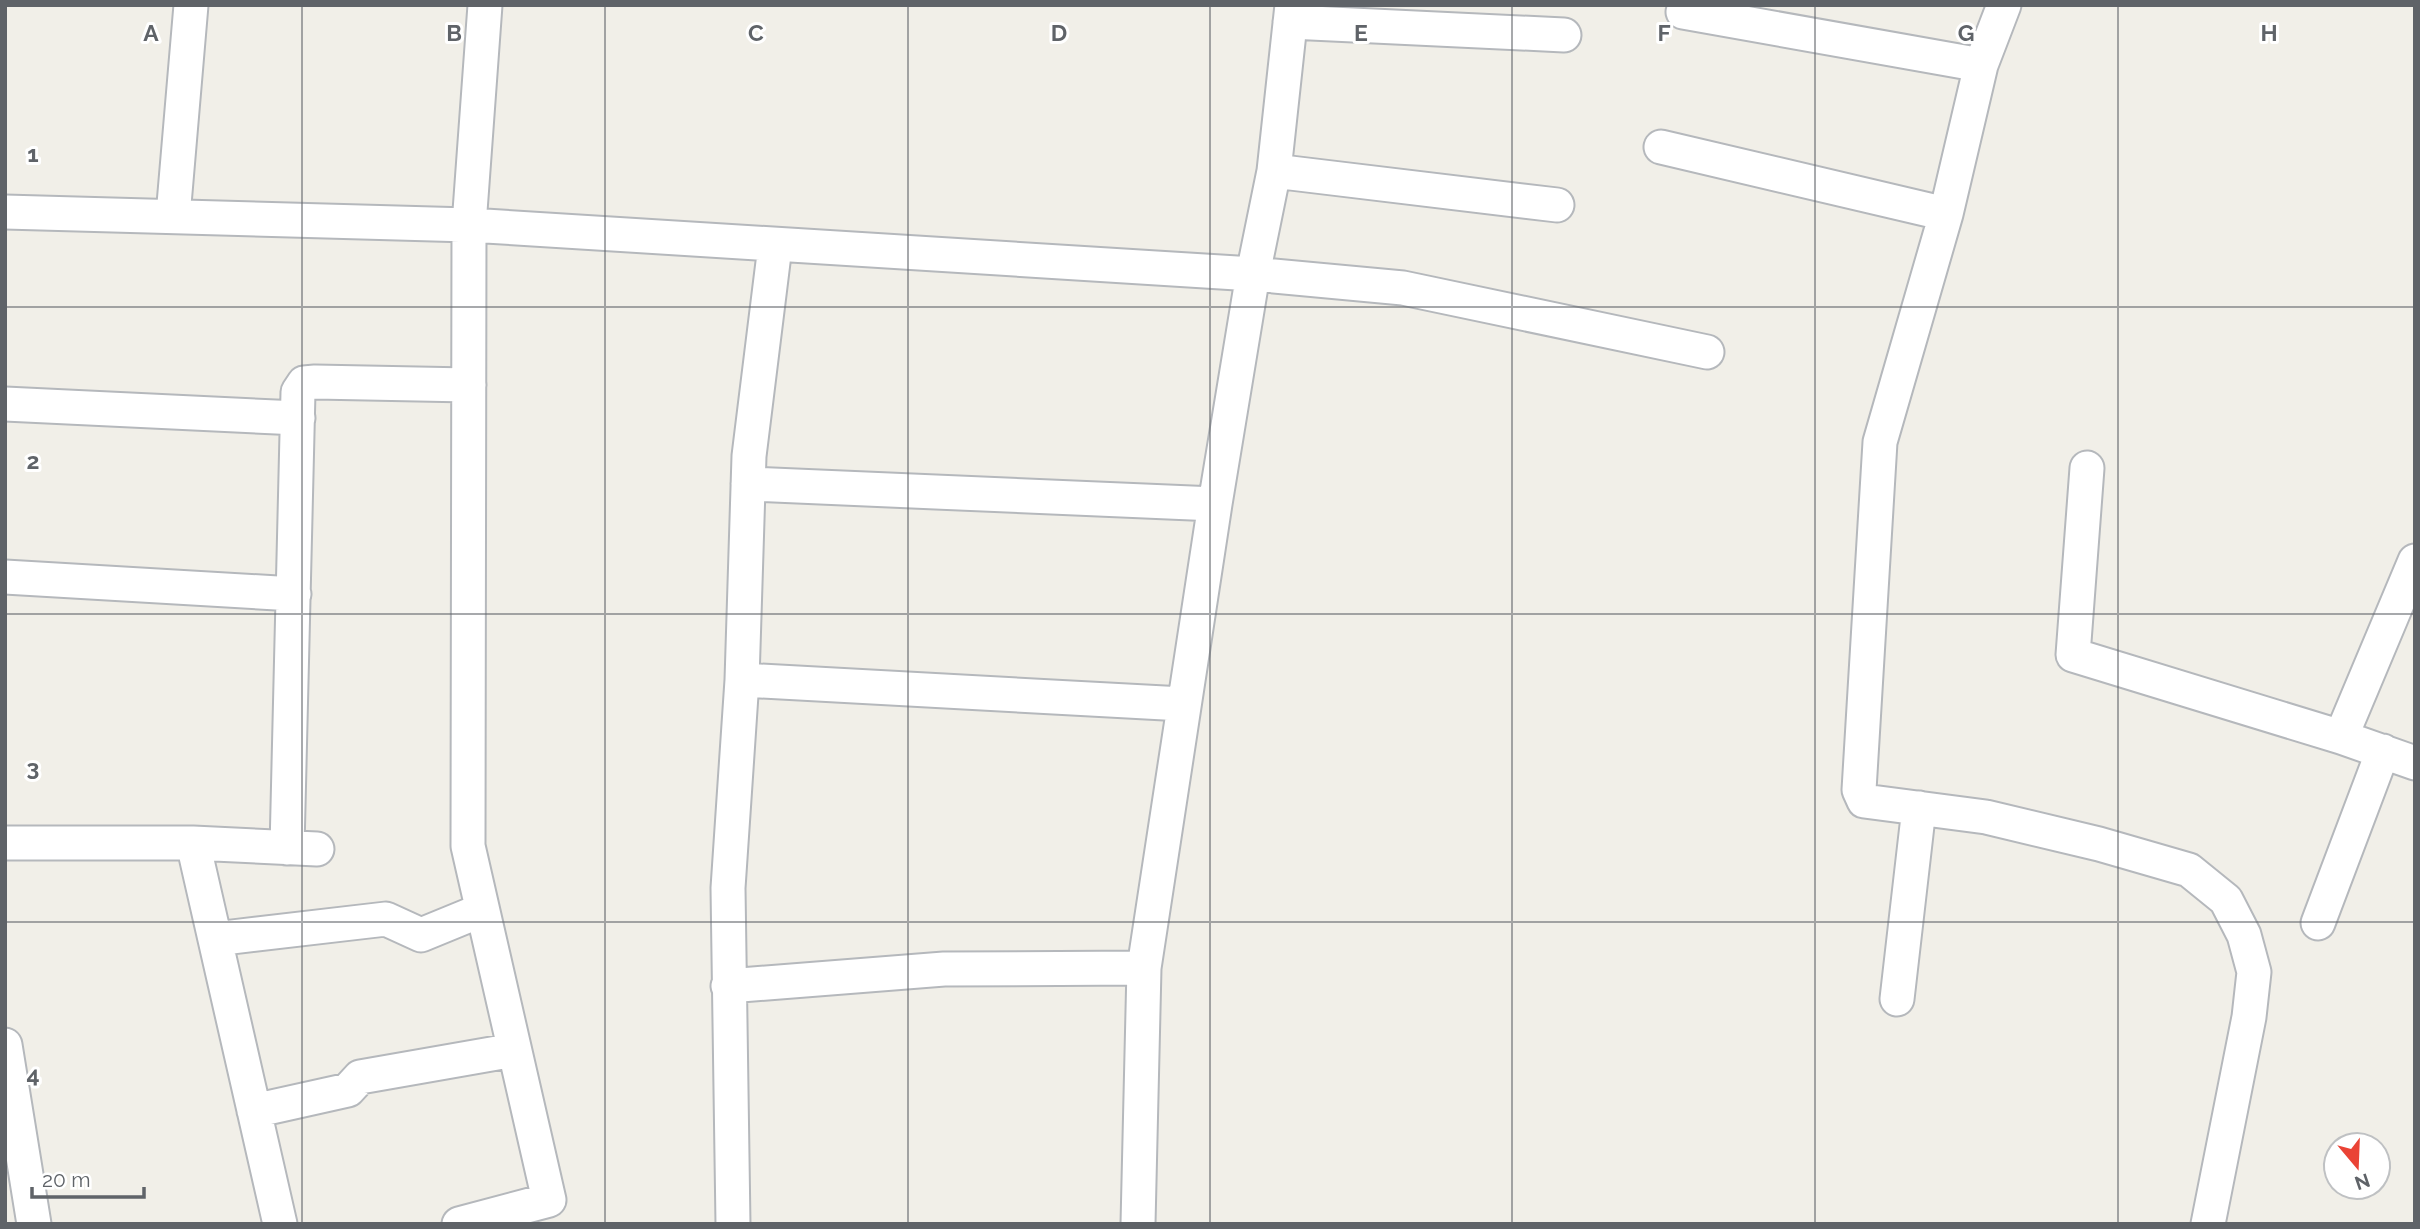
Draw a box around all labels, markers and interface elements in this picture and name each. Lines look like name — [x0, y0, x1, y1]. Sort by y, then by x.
text: A — [143, 19, 159, 46]
text: B — [446, 19, 462, 46]
text: C — [748, 19, 764, 46]
text: D — [1051, 19, 1067, 46]
text: E — [1354, 19, 1368, 46]
text: F — [1657, 19, 1671, 46]
text: G — [1958, 19, 1974, 46]
text: H — [2260, 19, 2278, 46]
text: 1 — [27, 140, 39, 167]
text: 2 — [27, 447, 39, 474]
text: 3 — [27, 754, 39, 781]
text: 4 — [26, 1061, 40, 1088]
north arrow — [2322, 1131, 2392, 1201]
scale bar — [32, 1156, 144, 1200]
text: 20 m — [42, 1167, 90, 1192]
text: N — [2352, 1169, 2373, 1195]

